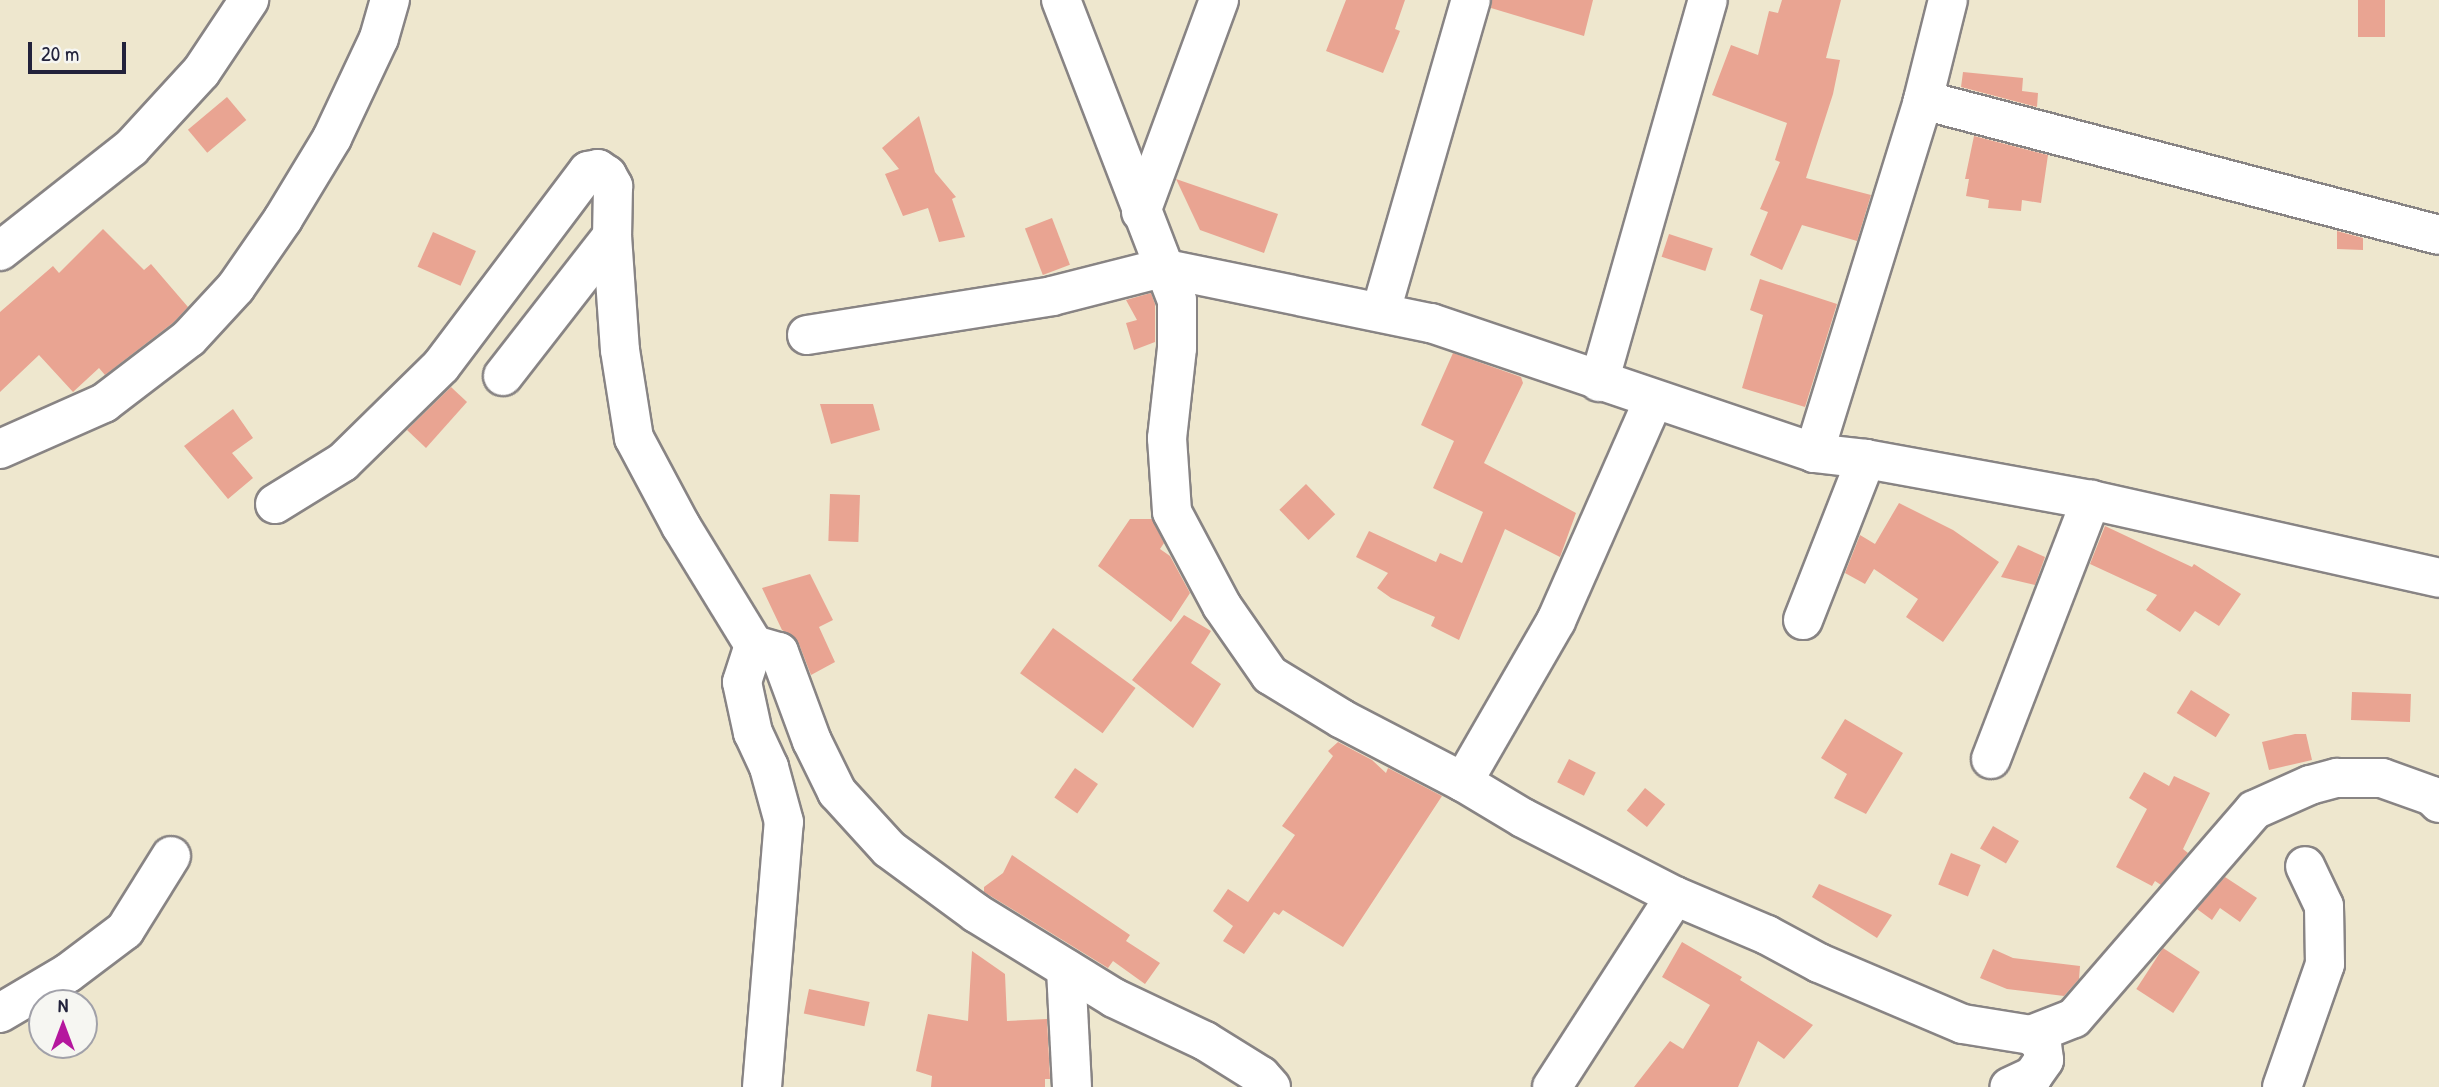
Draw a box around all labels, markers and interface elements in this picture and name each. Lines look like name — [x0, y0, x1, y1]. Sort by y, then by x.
scale bar — [32, 28, 130, 72]
text: 20 m — [41, 39, 79, 68]
north arrow — [28, 989, 98, 1059]
text: N — [58, 992, 68, 1018]

